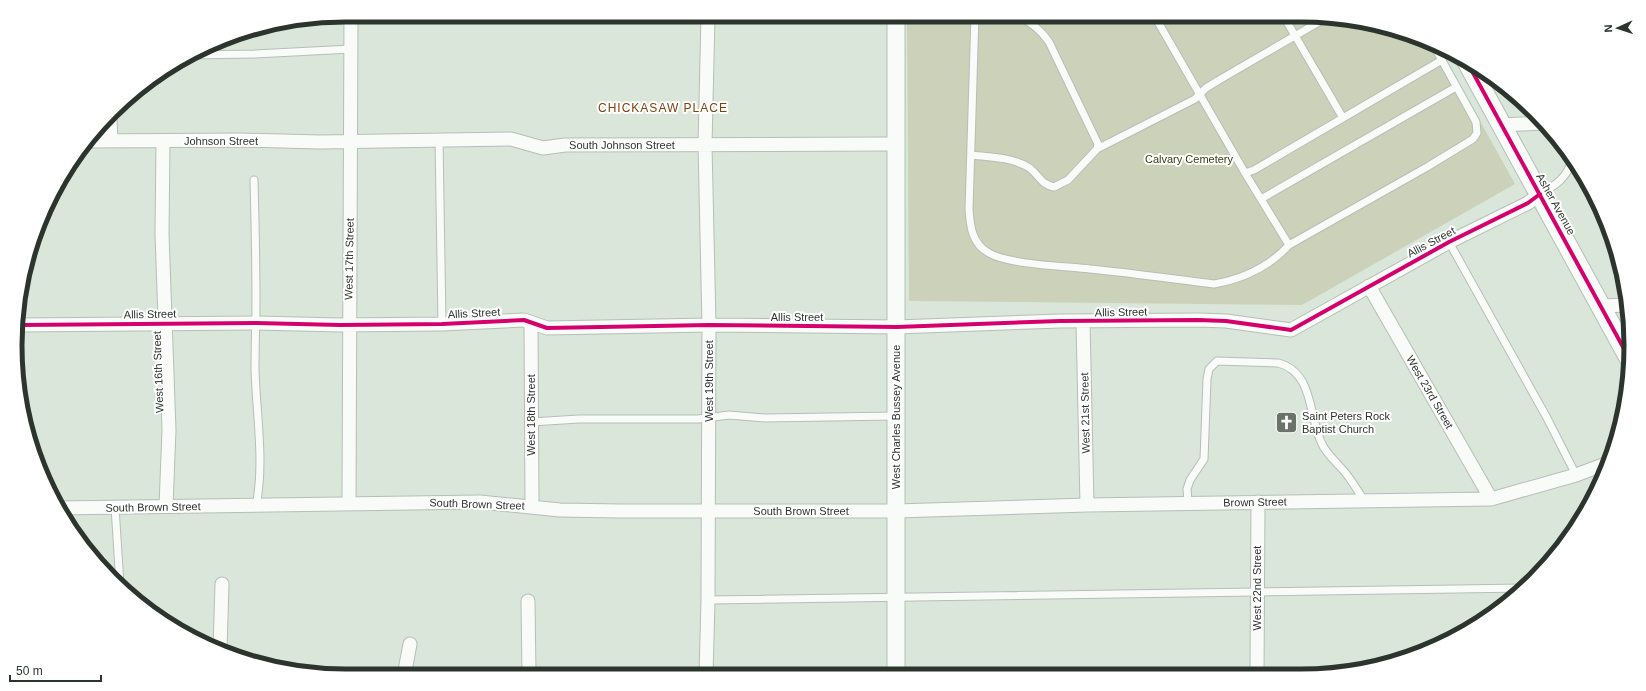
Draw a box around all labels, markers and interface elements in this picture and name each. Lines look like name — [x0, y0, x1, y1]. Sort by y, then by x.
north arrow — [1598, 8, 1638, 48]
text: N — [1602, 24, 1614, 33]
district label: CHICKASAW PLACE — [598, 101, 728, 115]
street label: Johnson Street — [184, 135, 258, 147]
street label: South Johnson Street — [569, 139, 675, 151]
park label: Calvary Cemetery — [1145, 153, 1234, 165]
street label: Asher Avenue — [1534, 171, 1578, 237]
street label: West 17th Street — [342, 218, 356, 300]
street label: Allis Street — [1405, 224, 1457, 260]
street label: Allis Street — [447, 306, 501, 320]
street label: Allis Street — [1095, 306, 1147, 318]
street label: Allis Street — [124, 308, 176, 320]
street label: Allis Street — [771, 311, 823, 323]
street label: West 16th Street — [151, 331, 165, 413]
street label: West 19th Street — [703, 340, 715, 422]
street label: West Charles Bussey Avenue — [890, 345, 902, 489]
street label: West 23rd Street — [1404, 353, 1456, 431]
street label: West 21st Street — [1078, 372, 1092, 454]
street label: West 18th Street — [525, 374, 537, 456]
church icon: Saint Peters Rock Baptist Church — [1273, 409, 1299, 435]
place label: Saint Peters Rock Baptist Church — [1302, 410, 1391, 435]
street label: Brown Street — [1223, 495, 1287, 509]
street label: South Brown Street — [429, 496, 525, 512]
street label: South Brown Street — [105, 500, 201, 514]
street label: South Brown Street — [753, 505, 849, 517]
street label: West 22nd Street — [1251, 546, 1263, 630]
scale bar — [10, 657, 101, 683]
text: 50 m — [16, 664, 43, 678]

